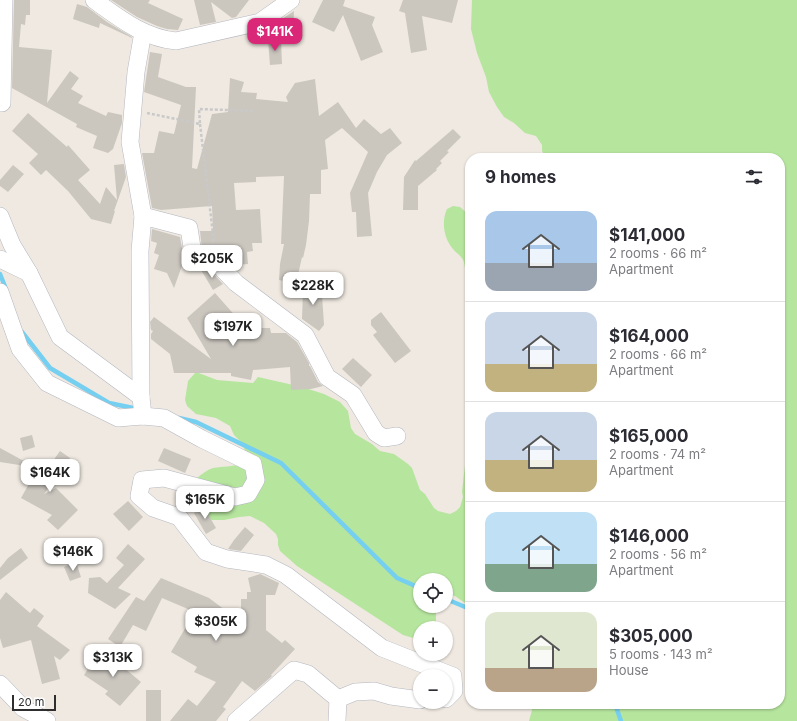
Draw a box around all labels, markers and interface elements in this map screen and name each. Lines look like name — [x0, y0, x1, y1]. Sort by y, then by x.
pin: $141K — [247, 18, 303, 52]
text: $141K — [256, 23, 294, 39]
icon: filters — [743, 166, 765, 188]
text: 9 homes — [485, 167, 556, 187]
text: $141,000 — [609, 225, 685, 245]
icon: home — [517, 227, 565, 275]
pin: $205K — [184, 245, 240, 279]
text: 2 rooms · 66 m² — [609, 245, 707, 261]
text: $205K — [190, 250, 234, 266]
text: Apartment — [609, 261, 674, 277]
pin: $228K — [285, 272, 341, 306]
text: $228K — [292, 277, 334, 293]
pin: $197K — [205, 313, 261, 347]
text: $197K — [213, 318, 253, 334]
text: $164,000 — [609, 326, 689, 346]
icon: home — [517, 328, 565, 376]
text: 2 rooms · 66 m² — [609, 346, 707, 362]
text: Apartment — [609, 362, 674, 378]
text: $165,000 — [609, 426, 689, 446]
icon: home — [517, 428, 565, 476]
text: 2 rooms · 74 m² — [609, 446, 706, 462]
pin: $164K — [22, 459, 78, 493]
text: Apartment — [609, 462, 674, 478]
text: $164K — [30, 464, 70, 480]
pin: $165K — [177, 486, 233, 520]
text: $165K — [185, 491, 225, 507]
text: $146,000 — [609, 526, 689, 546]
icon: home — [517, 528, 565, 576]
pin: $146K — [45, 538, 101, 572]
text: $146K — [53, 543, 93, 559]
text: 2 rooms · 56 m² — [609, 546, 707, 562]
text: Apartment — [609, 562, 674, 578]
map controls — [413, 573, 453, 709]
button: locate — [413, 573, 453, 613]
pin: $305K — [188, 608, 244, 642]
text: $305K — [194, 613, 238, 629]
button: + — [413, 621, 453, 661]
text: $305,000 — [609, 626, 693, 646]
icon: home — [517, 628, 565, 676]
pin: $313K — [85, 644, 141, 678]
text: 5 rooms · 143 m² — [609, 646, 713, 662]
text: $313K — [93, 649, 133, 665]
text: House — [609, 662, 649, 678]
button: − — [413, 669, 453, 709]
scale bar — [12, 693, 56, 712]
text: 20 m — [18, 695, 44, 709]

